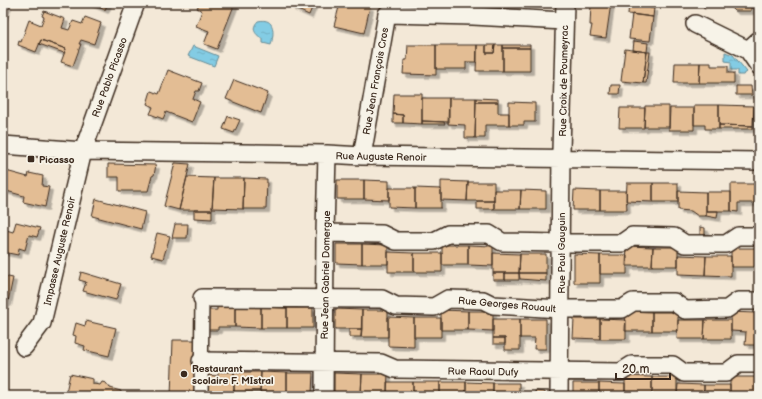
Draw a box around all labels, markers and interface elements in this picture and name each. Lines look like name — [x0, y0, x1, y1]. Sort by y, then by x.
street label: Rue Croix de Poumeyrac — [557, 25, 571, 137]
street label: Rue Jean François Cros — [361, 27, 391, 136]
street label: Rue Pablo Picasso — [90, 35, 130, 119]
street label: Rue Auguste Renoir — [335, 150, 427, 164]
marker: Picasso — [26, 154, 36, 164]
place label: Picasso — [39, 154, 75, 166]
street label: Impasse Auguste Renoir — [42, 195, 78, 307]
street label: Rue Jean Gabriel Domergue — [319, 210, 333, 340]
street label: Rue Paul Gauguin — [556, 212, 568, 294]
street label: Rue Georges Rouault — [458, 295, 556, 315]
scale bar — [616, 355, 670, 381]
text: 20 m — [622, 362, 649, 377]
place label: Restaurant scolaire F. MIstral — [192, 363, 274, 387]
street label: Rue Raoul Dufy — [448, 365, 519, 379]
marker: Restaurant scolaire F. MIstral — [179, 369, 189, 379]

